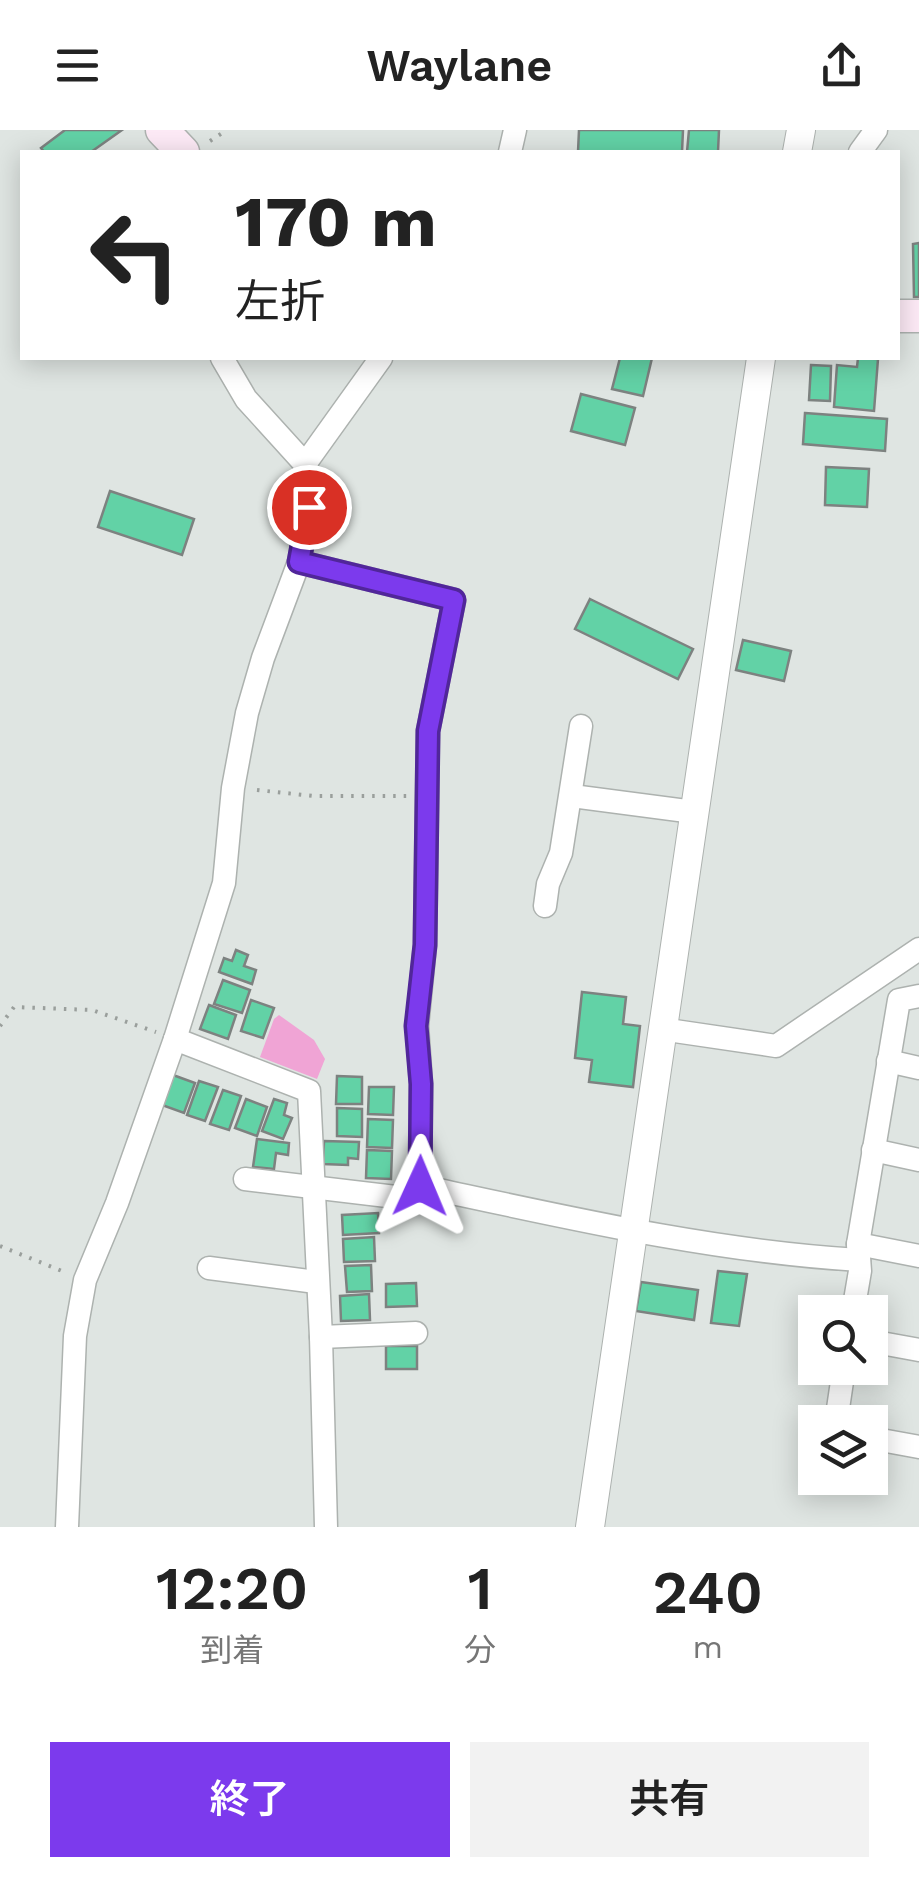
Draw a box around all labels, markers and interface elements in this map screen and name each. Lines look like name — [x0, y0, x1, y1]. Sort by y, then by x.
icon: menu — [50, 38, 105, 93]
icon: share — [814, 38, 869, 93]
text: Waylane — [367, 39, 552, 92]
text: 170 m — [235, 181, 437, 263]
icon: left — [70, 190, 200, 320]
text: 左折 — [235, 275, 325, 328]
pin — [267, 465, 352, 550]
icon: arrive — [282, 480, 337, 535]
position arrow — [368, 1134, 472, 1238]
map controls — [798, 1295, 888, 1495]
button: search — [798, 1295, 888, 1385]
button: layers — [798, 1405, 888, 1495]
text: 12:20 — [156, 1553, 308, 1624]
text: 1 — [468, 1553, 493, 1624]
text: 240 — [652, 1557, 763, 1628]
text: m — [692, 1628, 723, 1666]
text: 到着 — [200, 1631, 264, 1669]
text: 分 — [464, 1631, 496, 1669]
button: 終了 — [50, 1742, 450, 1857]
button: 共有 — [470, 1742, 869, 1857]

